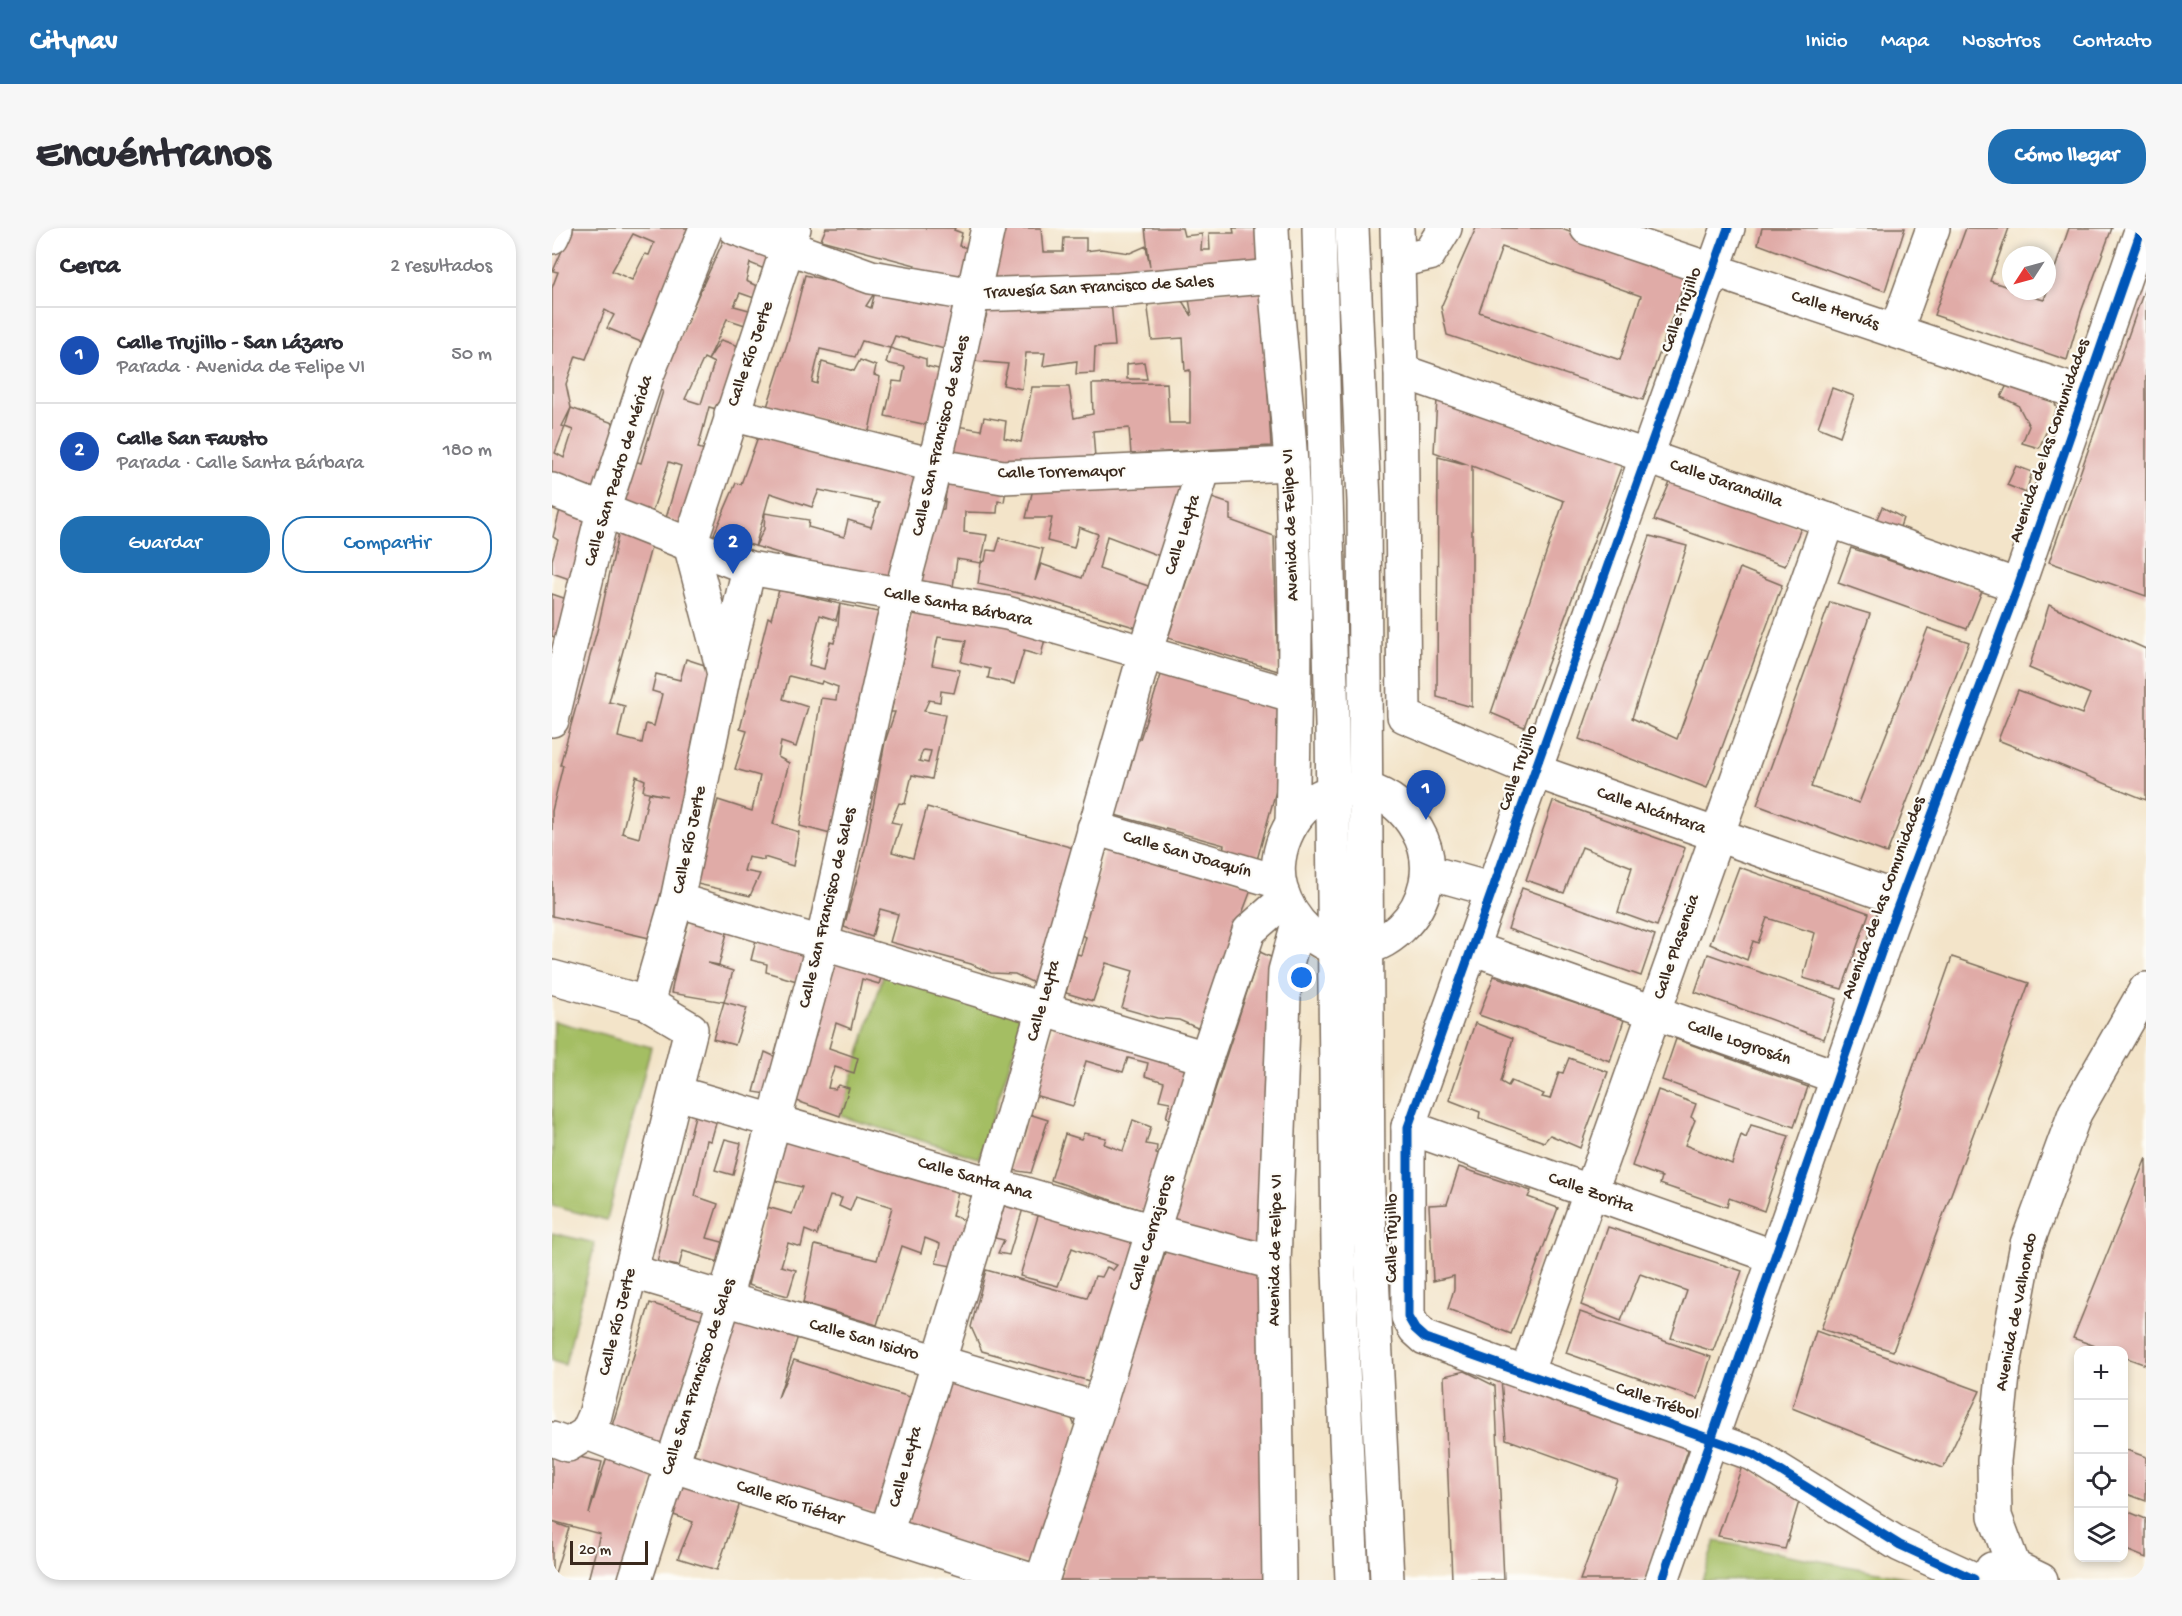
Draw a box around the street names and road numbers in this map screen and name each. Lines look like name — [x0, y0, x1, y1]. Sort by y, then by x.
street label: Calle Trujillo — [1657, 264, 1707, 356]
street label: Travesía San Francisco de Sales — [983, 271, 1215, 305]
street label: Calle Hervás — [1788, 286, 1883, 336]
street label: Calle Río Jerte — [723, 298, 779, 409]
street label: Calle San Francisco de Sales — [908, 332, 975, 538]
street label: Avenida de las Comunidades — [2005, 335, 2095, 546]
street label: Calle San Pedro de Mérida — [580, 372, 658, 569]
street label: Avenida de Felipe VI — [1278, 449, 1304, 601]
street label: Calle Jarandilla — [1667, 455, 1786, 513]
street label: Calle Torremayor — [997, 461, 1126, 485]
street label: Calle Leyta — [1160, 491, 1206, 578]
street label: Calle Santa Bárbara — [882, 582, 1035, 632]
street label: Calle Trujillo — [1495, 722, 1543, 814]
street label: Calle Alcántara — [1594, 782, 1709, 840]
street label: Calle Río Jerte — [668, 783, 712, 896]
street label: Avenida de las Comunidades — [1838, 793, 1931, 1002]
street label: Calle San Francisco de Sales — [795, 804, 862, 1010]
street label: Calle San Joaquín — [1120, 827, 1254, 884]
street label: Calle Plasencia — [1649, 891, 1705, 1002]
street label: Calle Leyta — [1022, 957, 1066, 1044]
street label: Calle Logrosán — [1684, 1015, 1794, 1071]
street label: Calle Santa Ana — [915, 1153, 1036, 1206]
street label: Calle Zorita — [1545, 1168, 1638, 1219]
street label: Calle Cerrajeros — [1124, 1171, 1180, 1293]
street label: Avenida de Felipe VI — [1264, 1174, 1288, 1326]
street label: Calle Trujillo — [1382, 1193, 1403, 1283]
street label: Avenida de Valhondo — [1991, 1231, 2043, 1393]
street label: Calle Río Jerte — [595, 1265, 642, 1378]
street label: Calle San Francisco de Sales — [657, 1275, 741, 1478]
street label: Calle San Isidro — [807, 1314, 921, 1366]
street label: Calle Trébol — [1613, 1378, 1701, 1426]
street label: Calle Leyta — [884, 1423, 928, 1510]
street label: Calle Río Tiétar — [733, 1476, 848, 1531]

